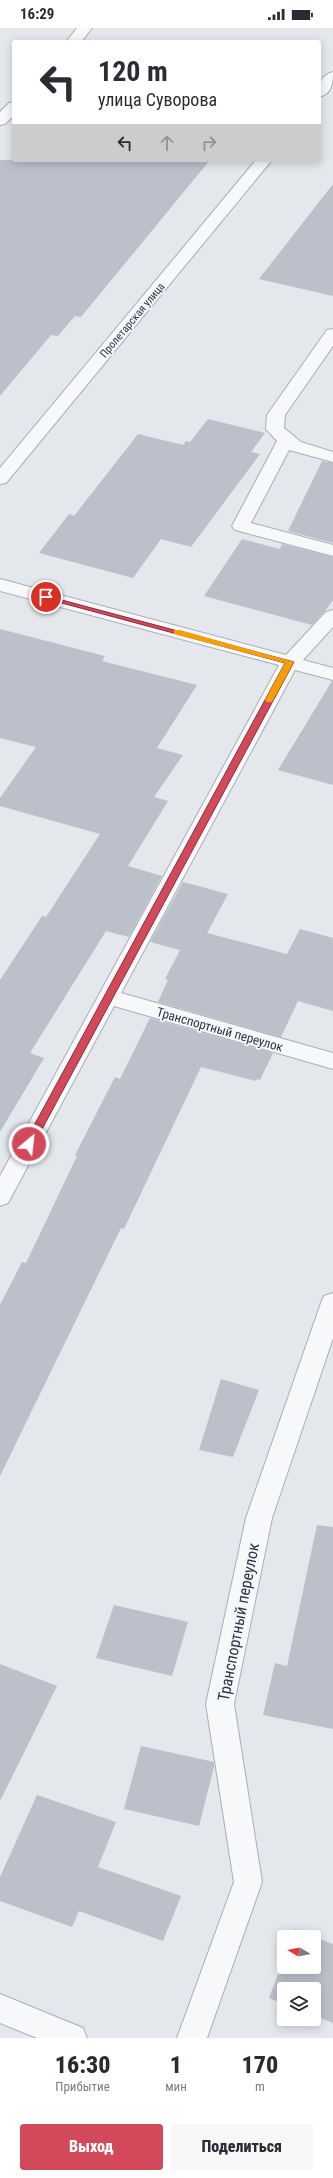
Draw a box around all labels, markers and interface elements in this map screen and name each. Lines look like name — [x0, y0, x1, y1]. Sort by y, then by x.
text: 16:29 — [20, 5, 54, 23]
text: 120 m — [98, 55, 168, 88]
icon: left — [32, 56, 84, 108]
text: улица Суворова — [98, 89, 217, 110]
icon: left — [114, 132, 136, 154]
icon: ahead — [156, 132, 178, 154]
icon: right — [198, 132, 220, 154]
street label: Пролетарская улица — [97, 280, 167, 360]
pin — [29, 580, 63, 614]
icon: arrive — [35, 586, 57, 608]
street label: Транспортный переулок — [155, 1004, 285, 1055]
position arrow — [8, 1123, 50, 1165]
street label: Транспортный переулок — [214, 1541, 263, 1703]
north arrow — [277, 1930, 321, 1974]
map controls — [277, 1930, 321, 2026]
button: layers — [277, 1982, 321, 2026]
text: 16:30 — [55, 2051, 110, 2079]
text: 1 — [170, 2051, 182, 2079]
text: 170 — [242, 2051, 278, 2079]
text: Прибытие — [55, 2079, 110, 2094]
text: мин — [165, 2079, 187, 2094]
text: m — [255, 2079, 265, 2094]
button: Выход — [20, 2124, 163, 2170]
button: Поделиться — [171, 2124, 313, 2170]

